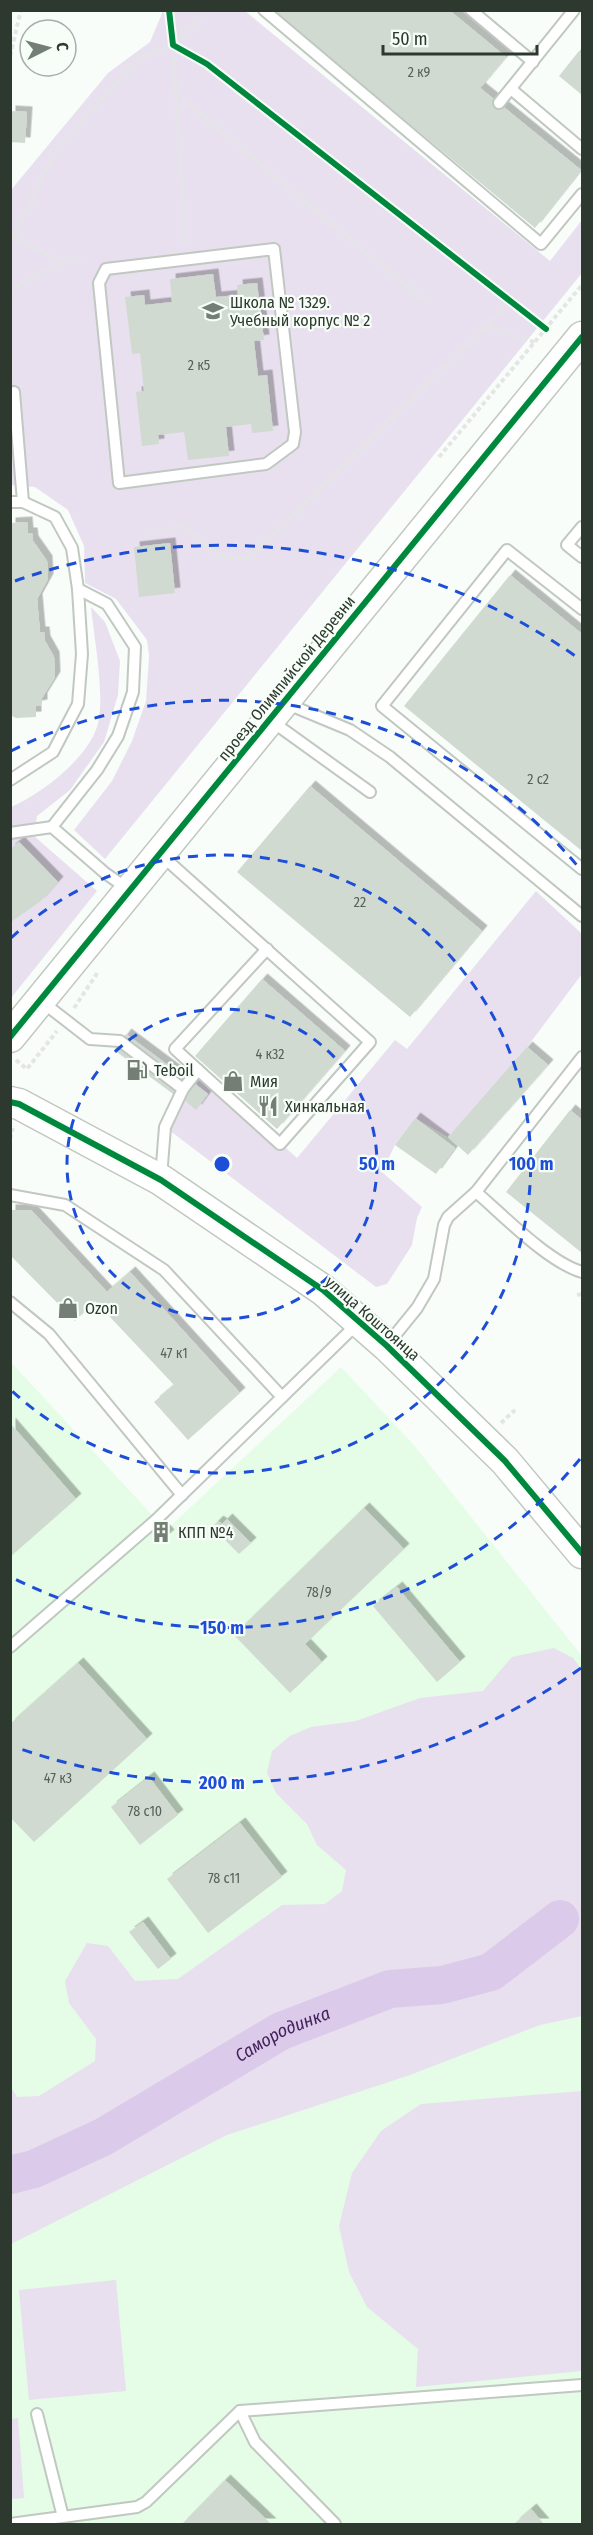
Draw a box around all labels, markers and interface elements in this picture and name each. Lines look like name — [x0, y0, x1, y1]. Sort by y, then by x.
north arrow — [18, 18, 78, 78]
scale bar — [383, 18, 538, 56]
text: 50 m — [392, 28, 428, 50]
text: С — [53, 41, 72, 52]
house number: 2 к9 — [408, 64, 431, 81]
place label: Школа № 1329. Учебный корпус № 2 — [229, 293, 370, 330]
school or university icon: Школа № 1329. Учебный корпус № 2 — [201, 299, 225, 323]
house number: 2 к5 — [188, 357, 210, 374]
street label: проезд Олимпийской Деревни — [214, 592, 359, 765]
house number: 2 с2 — [527, 771, 549, 788]
house number: 22 — [354, 894, 366, 911]
house number: 4 к32 — [255, 1046, 285, 1063]
fuel station icon: Teboil — [125, 1058, 149, 1082]
place label: Teboil — [154, 1061, 194, 1080]
shop icon: Мия — [221, 1069, 245, 1093]
place label: Мия — [250, 1072, 278, 1091]
restaurant icon: Хинкальная — [256, 1094, 280, 1118]
place label: Хинкальная — [285, 1097, 365, 1116]
text: 50 m — [359, 1153, 395, 1175]
text: 100 m — [509, 1153, 553, 1175]
centre of rings — [212, 1154, 232, 1174]
street label: улица Коштоянца — [321, 1272, 424, 1365]
shop icon: Ozon — [56, 1296, 80, 1320]
place label: Ozon — [85, 1299, 118, 1318]
house number: 47 к1 — [160, 1345, 188, 1362]
building icon: КПП №4 — [149, 1520, 173, 1544]
place label: КПП №4 — [178, 1523, 234, 1542]
house number: 78/9 — [306, 1584, 332, 1601]
text: 150 m — [200, 1617, 244, 1639]
house number: 47 к3 — [44, 1770, 72, 1787]
text: 200 m — [198, 1772, 245, 1794]
house number: 78 с10 — [128, 1803, 162, 1820]
house number: 78 с11 — [208, 1870, 240, 1887]
water label: Самородинка — [231, 2002, 333, 2067]

